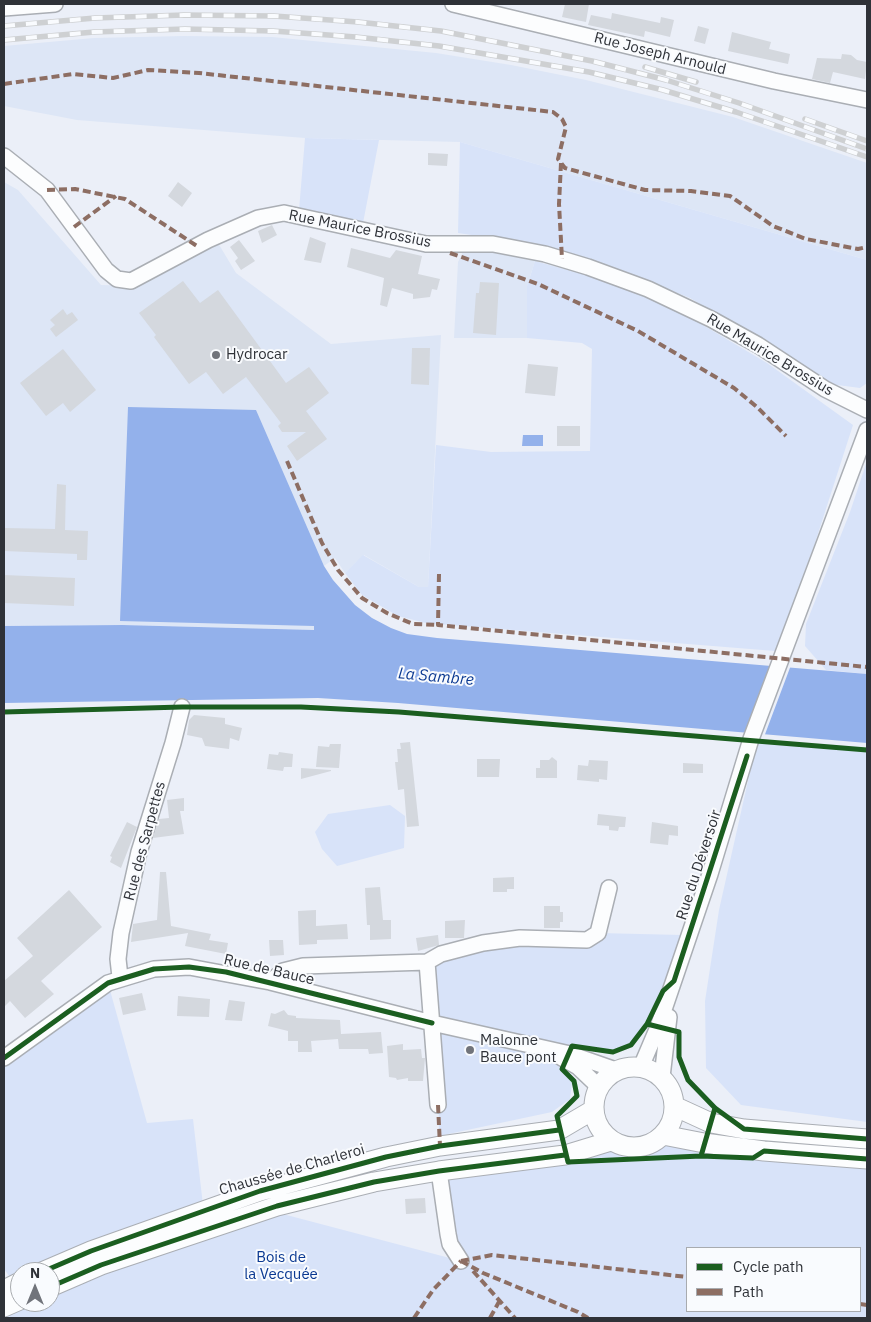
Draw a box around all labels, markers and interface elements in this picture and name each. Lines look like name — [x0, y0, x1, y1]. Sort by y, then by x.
street label: Rue Joseph Arnould — [592, 29, 728, 79]
street label: Rue Maurice Brossius — [287, 206, 433, 252]
street label: Rue Maurice Brossius — [703, 310, 837, 400]
place label: Hydrocar — [226, 346, 288, 364]
marker: Hydrocar — [210, 349, 222, 361]
water label: La Sambre — [397, 664, 475, 690]
street label: Rue des Sarpettes — [120, 779, 170, 903]
street label: Rue du Déversoir — [673, 808, 725, 922]
street label: Rue de Bauce — [222, 951, 316, 989]
place label: Malonne Bauce pont — [480, 1032, 556, 1067]
marker: Malonne Bauce pont — [464, 1044, 476, 1056]
street label: Chaussée de Charleroi — [217, 1141, 367, 1199]
legend — [686, 1247, 861, 1312]
park label: Bois de la Vecquée — [244, 1249, 318, 1284]
text: Cycle path — [733, 1257, 804, 1276]
north arrow — [10, 1262, 60, 1312]
text: N — [30, 1264, 40, 1282]
text: Path — [733, 1282, 764, 1301]

